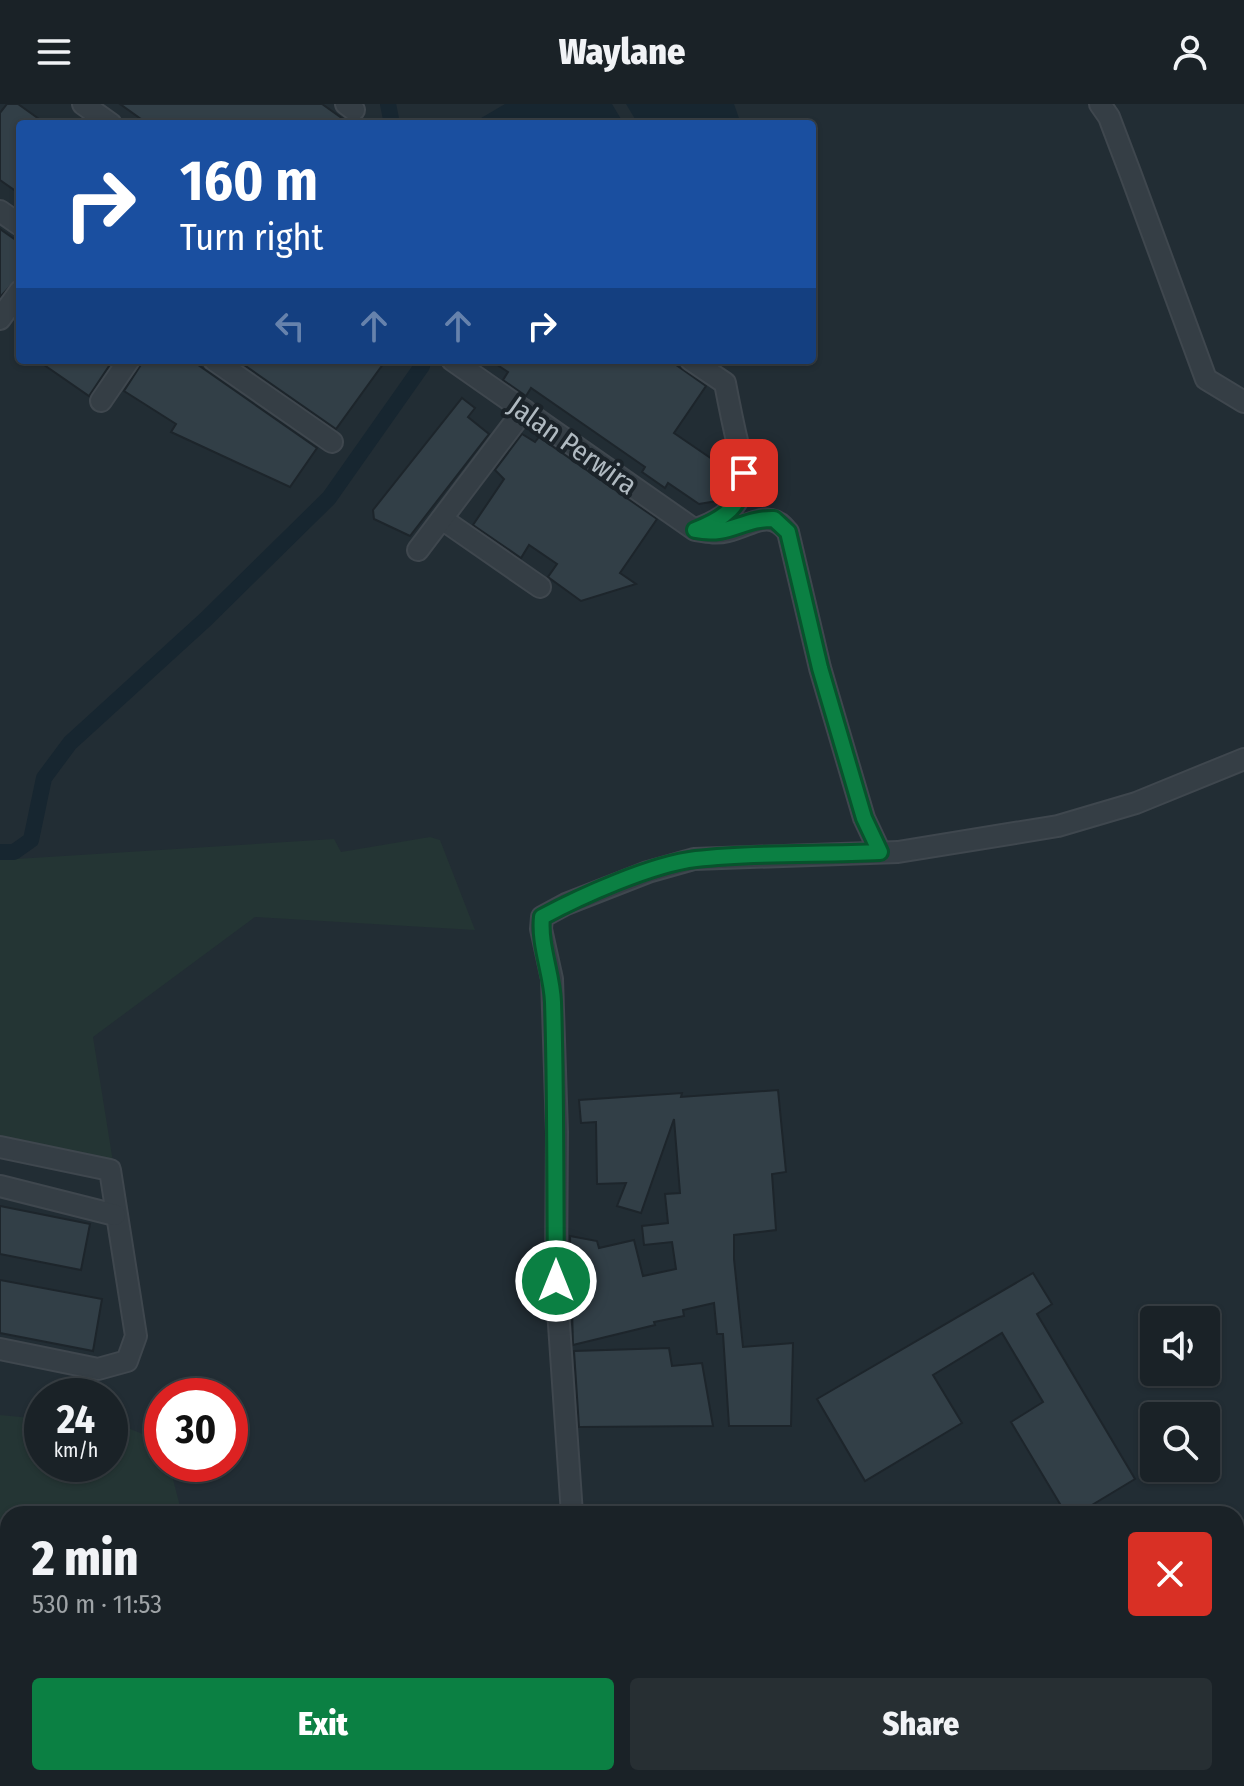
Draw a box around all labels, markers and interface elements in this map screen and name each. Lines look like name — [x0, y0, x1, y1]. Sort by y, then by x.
icon: menu — [32, 30, 76, 74]
text: Waylane — [559, 30, 685, 74]
icon: person — [1168, 30, 1212, 74]
text: 160 m — [180, 148, 318, 215]
icon: right — [48, 152, 152, 256]
text: Turn right — [180, 216, 323, 260]
icon: left — [268, 304, 312, 348]
icon: ahead — [352, 304, 396, 348]
icon: ahead — [436, 304, 480, 348]
icon: right — [520, 304, 564, 348]
street label: Jalan Perwira — [502, 389, 643, 502]
pin — [710, 439, 778, 507]
icon: arrive — [722, 451, 766, 495]
position arrow — [514, 1239, 598, 1323]
map controls — [1140, 1306, 1220, 1482]
button: sound — [1140, 1306, 1220, 1386]
speed limit sign: 30 — [144, 1378, 248, 1482]
text: 24 — [57, 1396, 95, 1444]
button: search — [1140, 1402, 1220, 1482]
text: km/h — [54, 1438, 98, 1462]
text: 2 min — [32, 1530, 138, 1588]
button: close — [1128, 1532, 1212, 1616]
text: 530 m · 11:53 — [32, 1589, 162, 1620]
button: Exit — [32, 1678, 614, 1770]
button: Share — [630, 1678, 1212, 1770]

